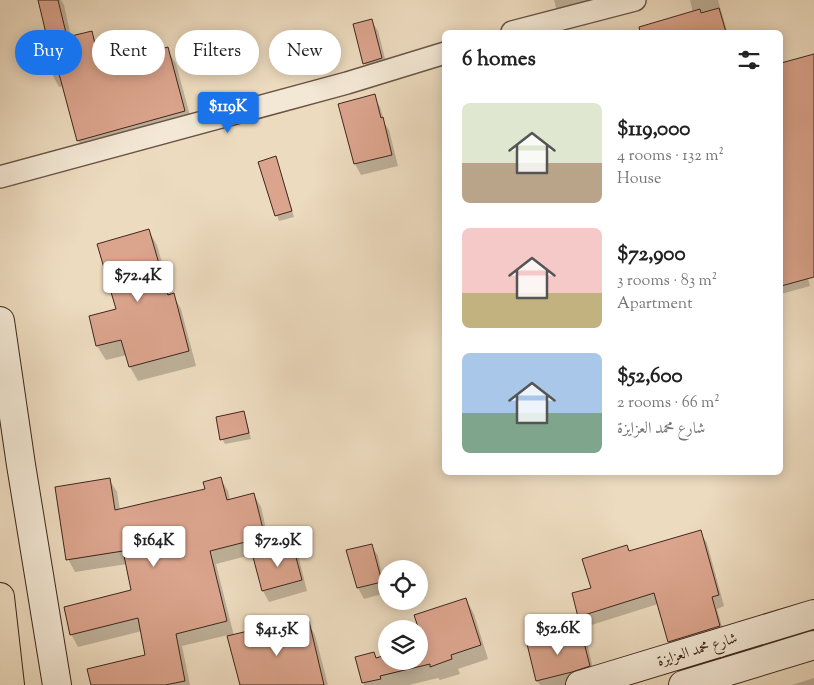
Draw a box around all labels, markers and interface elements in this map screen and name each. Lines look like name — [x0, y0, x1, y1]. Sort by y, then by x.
chip: Buy — [15, 30, 82, 75]
chip: Rent — [92, 30, 165, 75]
chip: Filters — [175, 30, 259, 75]
chip: New — [269, 30, 341, 75]
text: 6 homes — [462, 45, 536, 75]
icon: filters — [735, 46, 763, 74]
pin: $119K — [193, 92, 263, 134]
text: $119K — [209, 96, 247, 119]
text: $119,000 — [617, 115, 690, 145]
icon: home — [502, 123, 562, 183]
text: 4 rooms · 132 m² — [617, 145, 724, 168]
text: House — [617, 168, 661, 191]
text: $72,900 — [617, 240, 686, 270]
icon: home — [502, 248, 562, 308]
pin: $72.4K — [97, 260, 179, 303]
text: $72.4K — [114, 265, 162, 288]
text: 3 rooms · 83 m² — [617, 270, 717, 293]
text: Apartment — [617, 293, 693, 316]
text: $52,600 — [617, 362, 683, 392]
icon: home — [502, 373, 562, 433]
text: 2 rooms · 66 m² — [617, 392, 720, 415]
text: شارع محمد العزايزة — [617, 418, 705, 441]
pin: $164K — [119, 526, 189, 568]
pin: $72.9K — [237, 526, 319, 568]
text: $164K — [133, 530, 175, 553]
text: $72.9K — [255, 530, 301, 553]
map controls — [378, 560, 428, 670]
button: locate — [378, 560, 428, 610]
pin: $41.5K — [236, 614, 318, 657]
pin: $52.6K — [517, 614, 599, 656]
text: $52.6K — [536, 618, 580, 641]
text: $41.5K — [255, 619, 299, 642]
button: layers — [378, 620, 428, 670]
street label: شارع محمد العزايزة — [655, 628, 740, 674]

